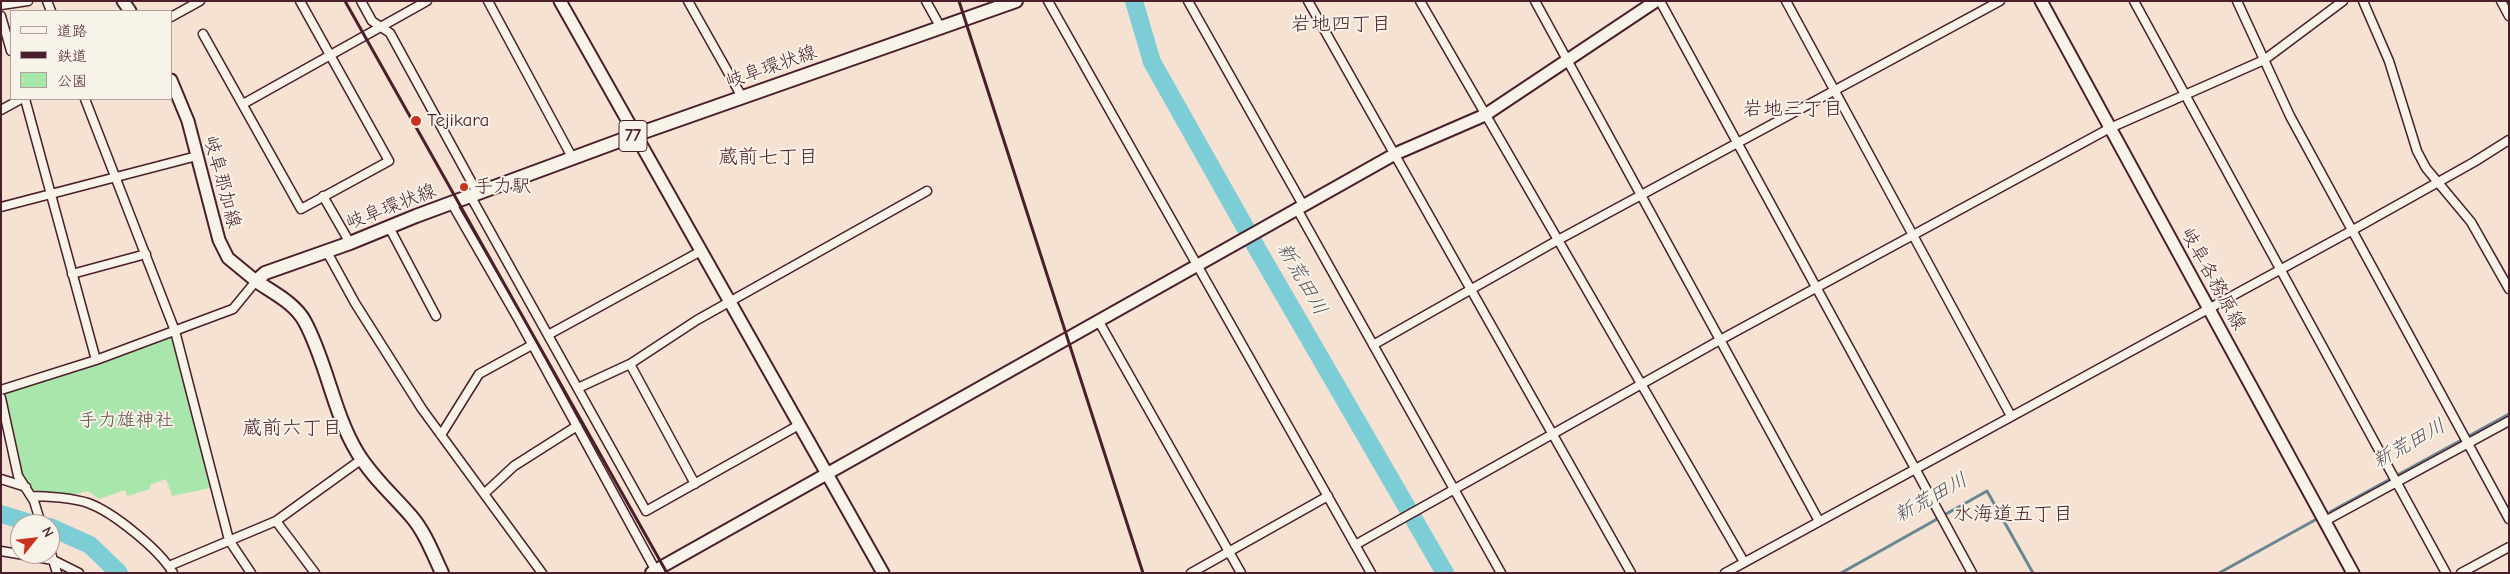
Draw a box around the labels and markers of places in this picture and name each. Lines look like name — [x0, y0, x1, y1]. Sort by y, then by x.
place label: Tejikara — [427, 110, 489, 132]
marker: Tejikara — [409, 114, 423, 128]
place label: 手力駅 — [474, 176, 531, 198]
marker: 手力駅 — [458, 181, 470, 193]

